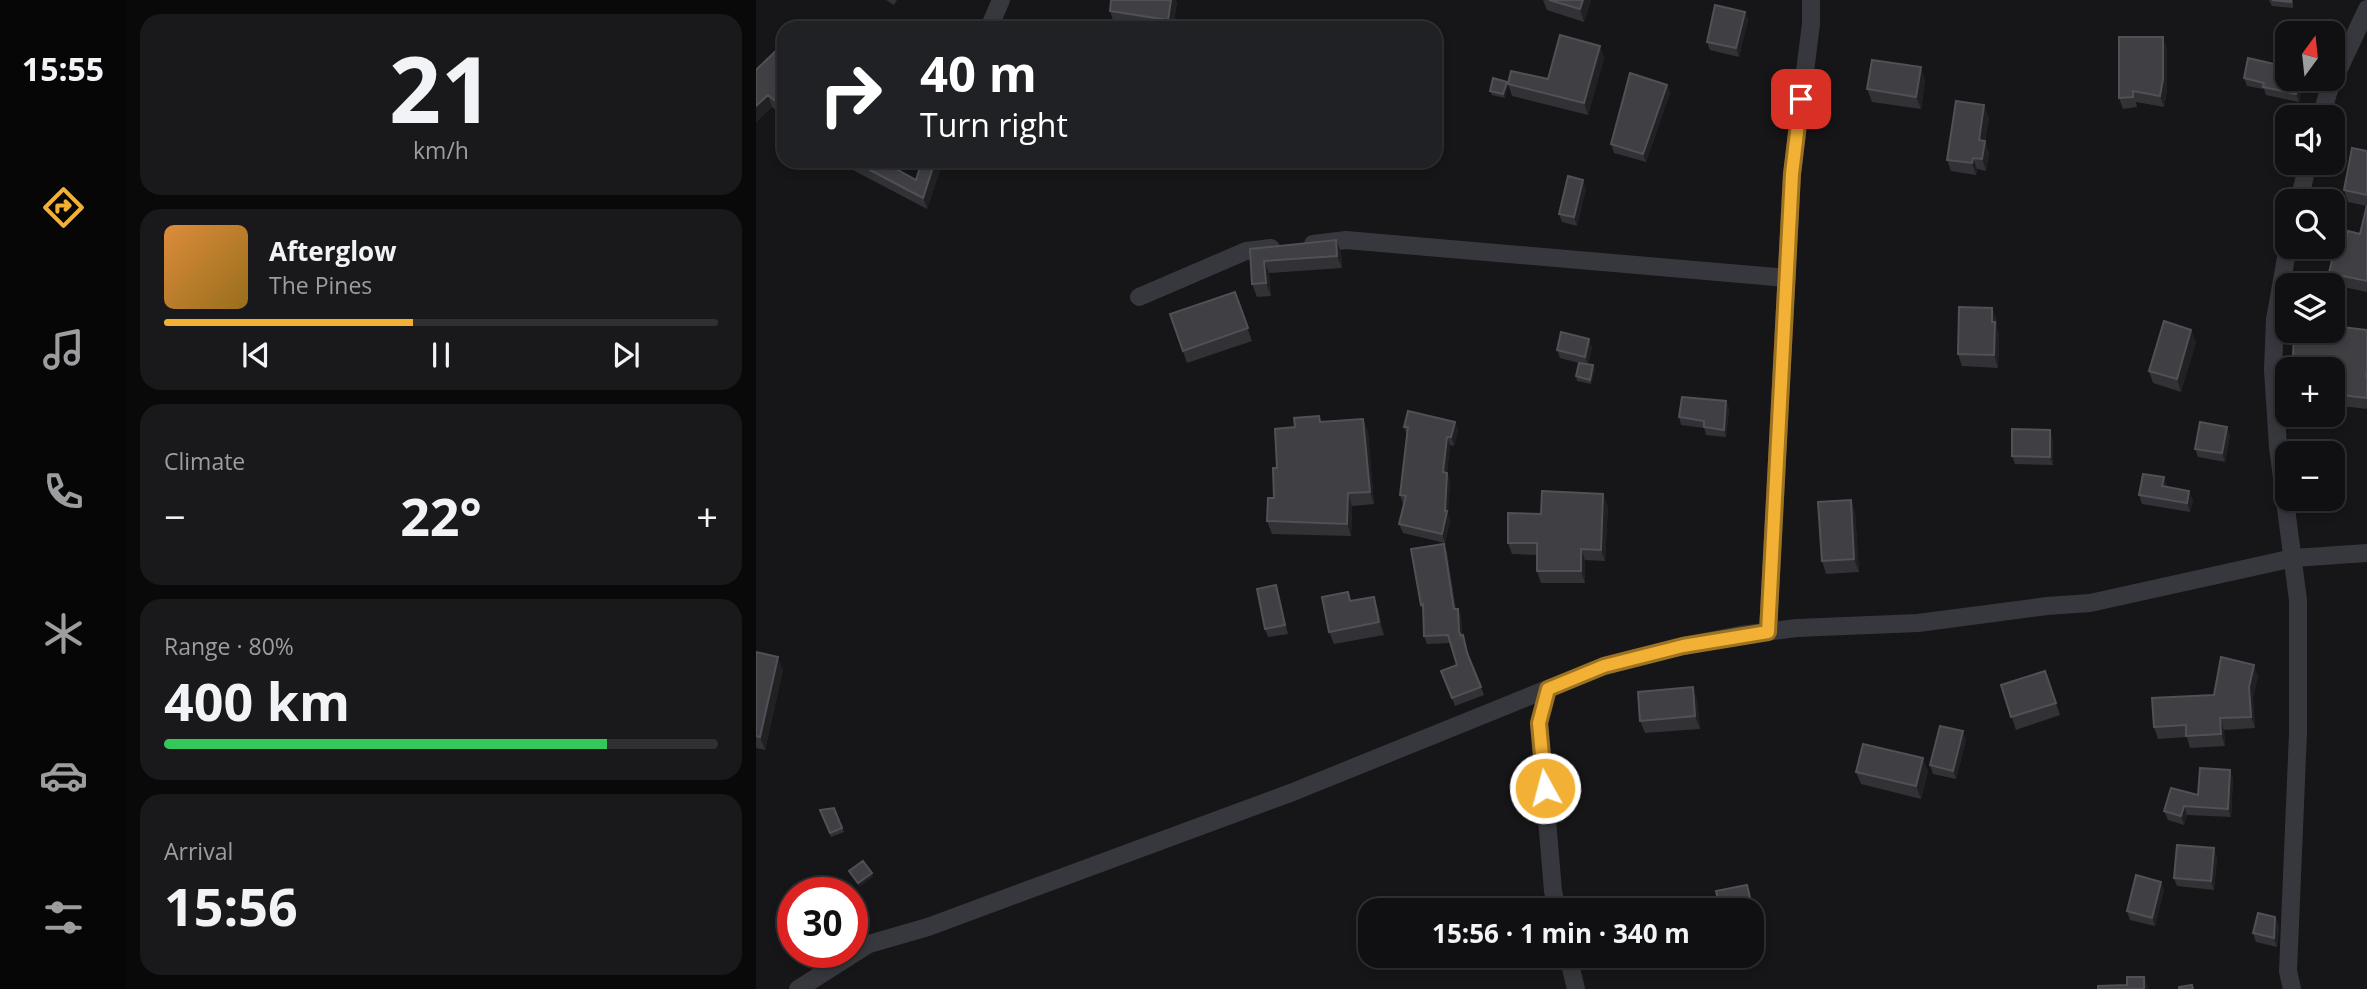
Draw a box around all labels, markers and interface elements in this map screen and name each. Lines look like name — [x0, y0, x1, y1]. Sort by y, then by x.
north arrow — [2275, 21, 2345, 91]
map controls — [2275, 21, 2345, 511]
text: 21 — [389, 26, 493, 150]
text: 40 m — [920, 40, 1037, 106]
text: 15:55 — [22, 47, 104, 90]
icon: right — [805, 49, 896, 140]
pin — [1771, 69, 1831, 129]
icon: arrive — [1782, 80, 1820, 118]
text: Turn right — [920, 103, 1068, 146]
button: sound — [2275, 105, 2345, 175]
text: km/h — [413, 134, 469, 166]
icon: directions — [39, 183, 88, 232]
button: search — [2275, 189, 2345, 259]
text: Afterglow — [269, 233, 396, 269]
text: The Pines — [269, 269, 372, 301]
button: layers — [2275, 273, 2345, 343]
icon: music — [39, 325, 88, 374]
icon: previous — [237, 336, 275, 374]
icon: pause — [422, 336, 460, 374]
icon: next — [607, 336, 645, 374]
button: + — [2275, 357, 2345, 427]
button: − — [2275, 441, 2345, 511]
text: Climate — [164, 445, 245, 477]
icon: phone — [39, 467, 88, 516]
text: 22° — [400, 480, 482, 551]
text: − — [164, 490, 186, 542]
text: + — [696, 490, 718, 542]
icon: climate — [39, 609, 88, 658]
text: Range · 80% — [164, 630, 294, 662]
text: 400 km — [164, 665, 350, 736]
icon: car — [39, 751, 88, 800]
position arrow — [1508, 751, 1582, 825]
text: Arrival — [164, 835, 233, 867]
text: 15:56 — [164, 870, 298, 941]
speed limit sign: 30 — [777, 877, 868, 968]
icon: filters — [39, 893, 88, 942]
text: 15:56 · 1 min · 340 m — [1432, 915, 1690, 951]

